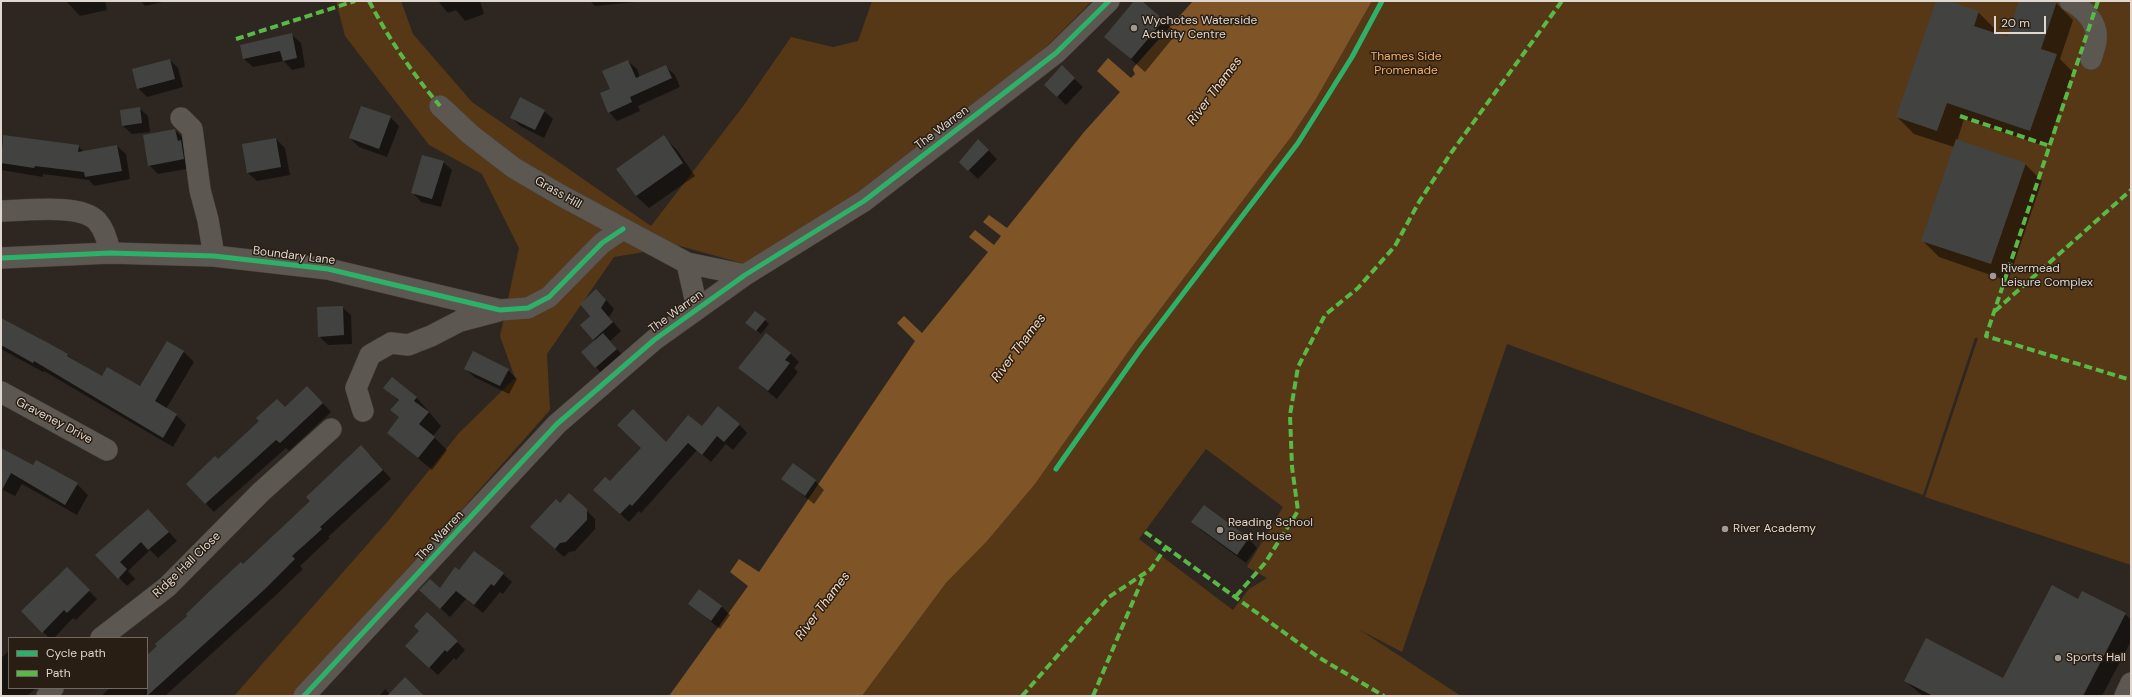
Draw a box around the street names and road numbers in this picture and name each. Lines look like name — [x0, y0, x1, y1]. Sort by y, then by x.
street label: The Warren — [912, 103, 972, 153]
street label: Grass Hill — [532, 174, 584, 212]
street label: Boundary Lane — [252, 244, 336, 268]
street label: The Warren — [646, 287, 706, 337]
street label: Graveney Drive — [13, 395, 95, 447]
street label: The Warren — [413, 508, 467, 564]
street label: Ridge Hall Close — [150, 529, 224, 601]

